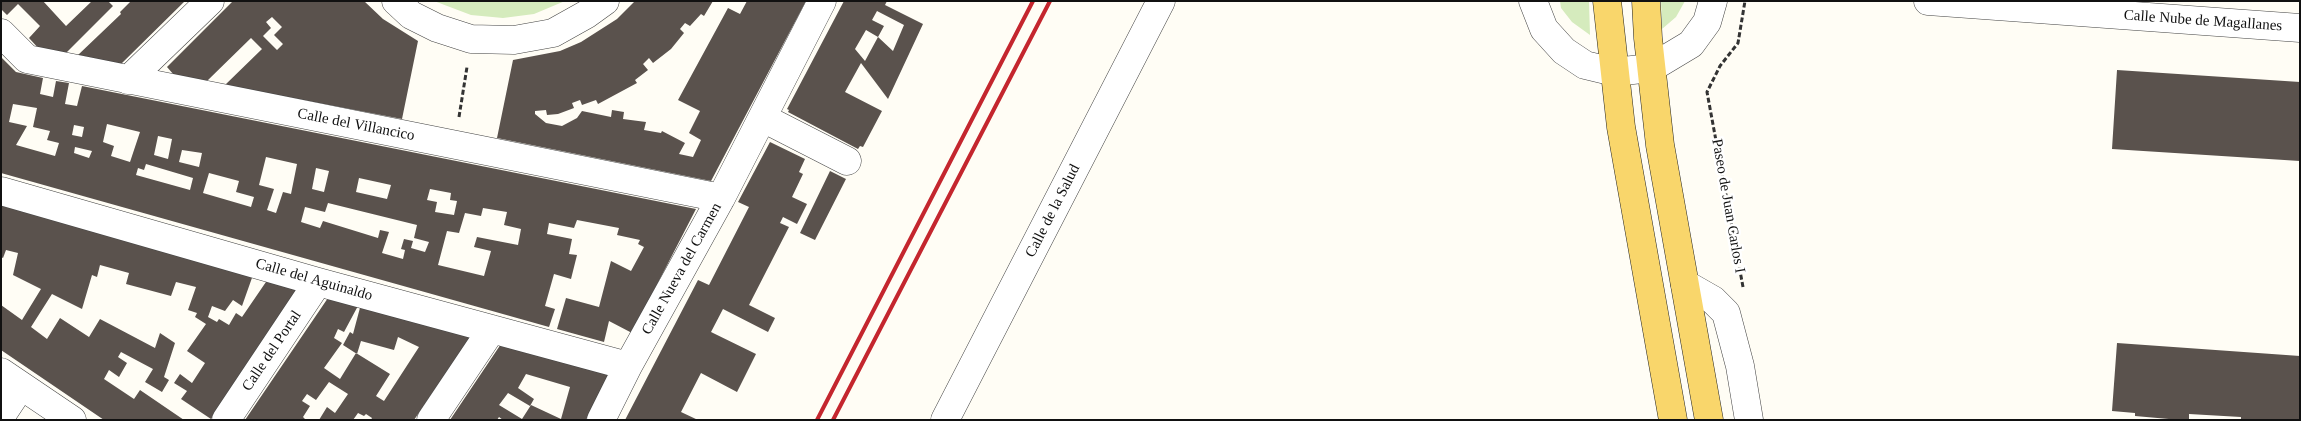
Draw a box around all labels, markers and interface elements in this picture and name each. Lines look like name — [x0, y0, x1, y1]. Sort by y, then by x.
street label: Calle Nube de Magallanes — [2123, 6, 2283, 36]
street label: Calle del Villancico — [296, 105, 416, 145]
street label: Paseo de Juan Carlos I — [1707, 138, 1749, 274]
street label: Calle de la Salud — [1022, 161, 1084, 261]
street label: Calle Nueva del Carmen — [638, 200, 726, 338]
street label: Calle del Aguinaldo — [253, 255, 375, 305]
street label: Calle del Portal — [238, 307, 306, 395]

